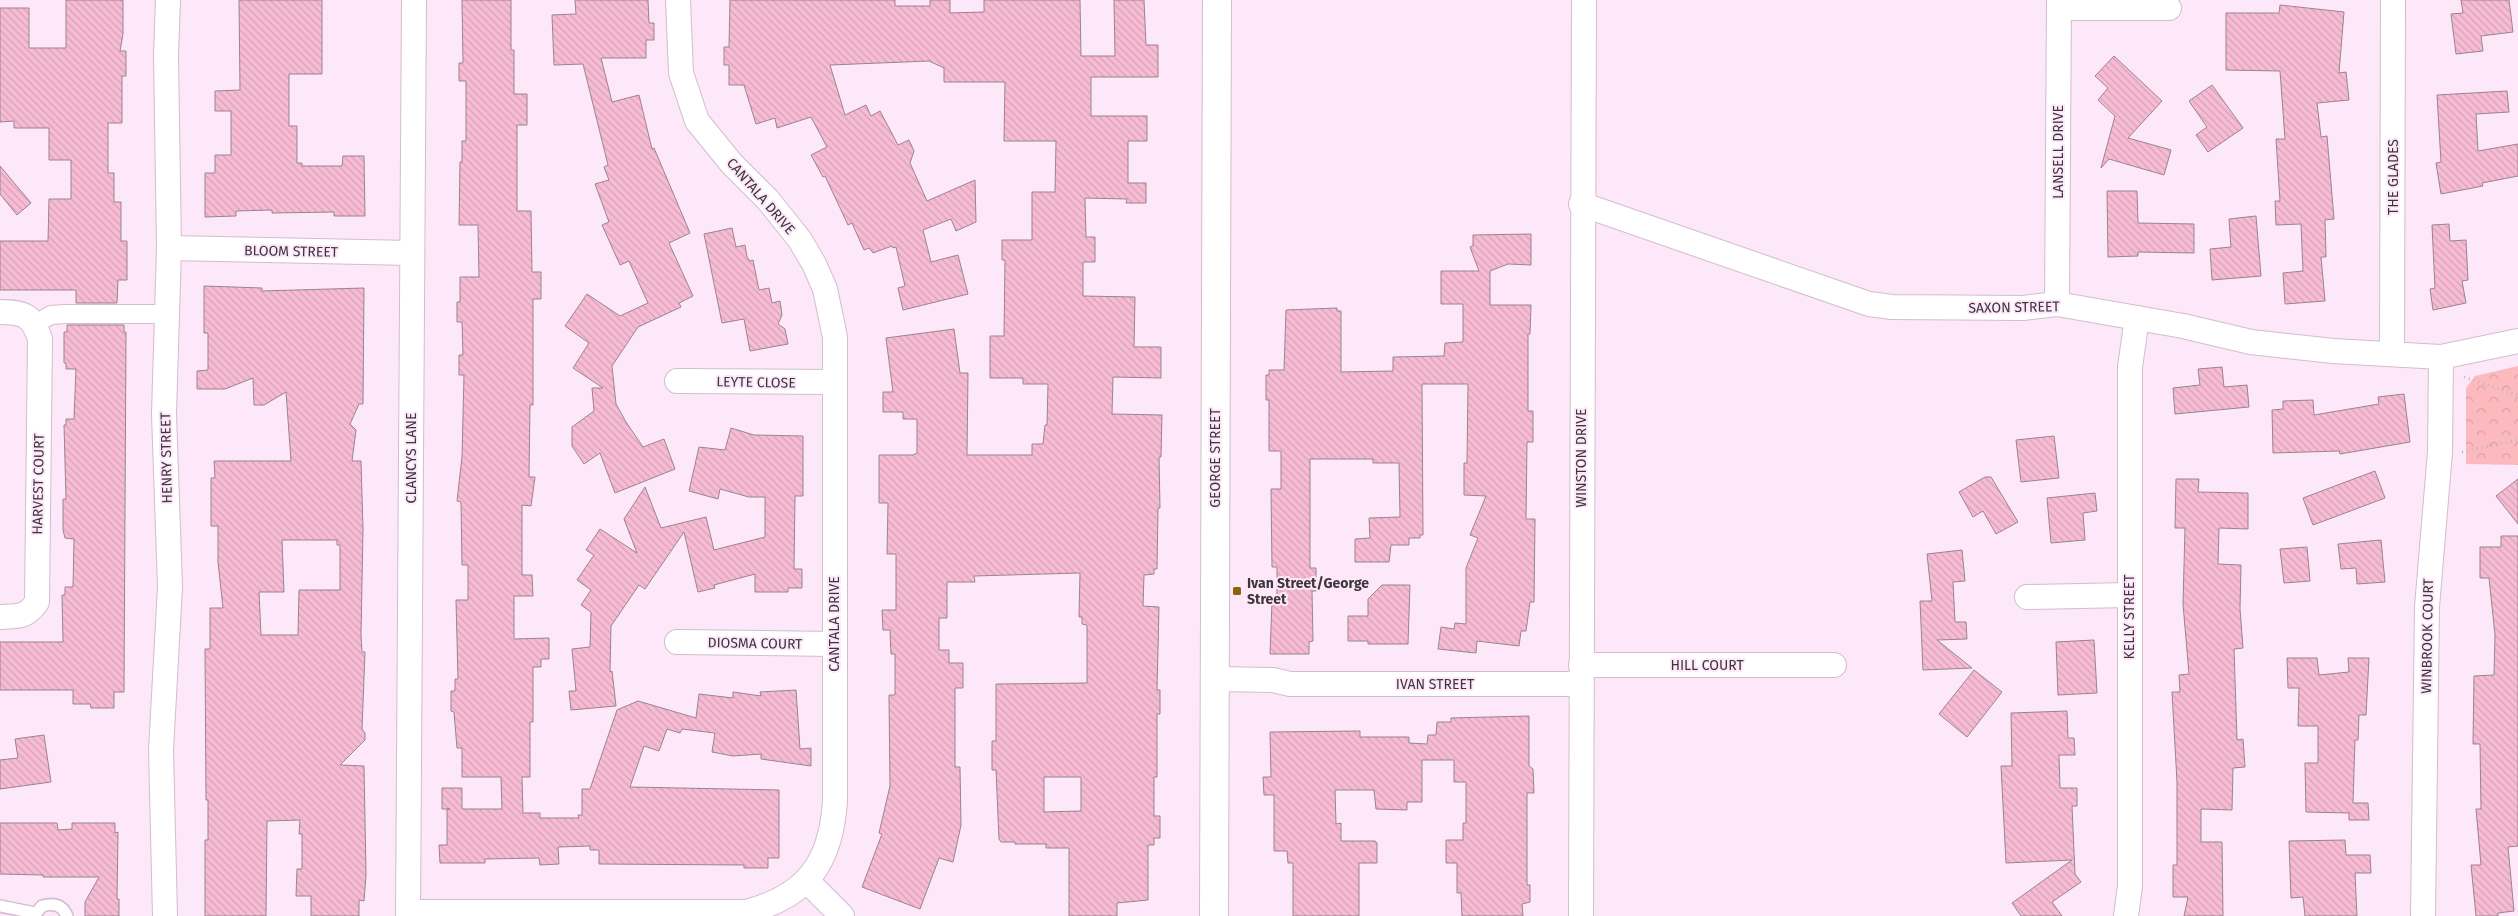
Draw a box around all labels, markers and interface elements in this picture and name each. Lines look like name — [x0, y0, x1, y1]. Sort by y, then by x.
street label: LANSELL DRIVE — [2050, 105, 2067, 199]
street label: THE GLADES — [2385, 139, 2402, 215]
street label: CANTALA DRIVE — [723, 155, 798, 238]
street label: BLOOM STREET — [244, 242, 339, 261]
street label: SAXON STREET — [1968, 298, 2060, 317]
street label: LEYTE CLOSE — [716, 373, 796, 392]
street label: GEORGE STREET — [1207, 408, 1224, 508]
street label: WINSTON DRIVE — [1573, 408, 1590, 508]
street label: HENRY STREET — [157, 411, 176, 504]
street label: CLANCYS LANE — [403, 413, 420, 503]
street label: HARVEST COURT — [29, 432, 48, 535]
street label: KELLY STREET — [2121, 574, 2138, 660]
place label: Ivan Street/George Street — [1247, 575, 1369, 608]
street label: CANTALA DRIVE — [826, 576, 843, 672]
street label: WINBROOK COURT — [2418, 577, 2437, 694]
marker: Ivan Street/George Street — [1231, 585, 1243, 597]
street label: DIOSMA COURT — [707, 634, 803, 653]
street label: HILL COURT — [1670, 657, 1744, 674]
street label: IVAN STREET — [1396, 676, 1475, 693]

